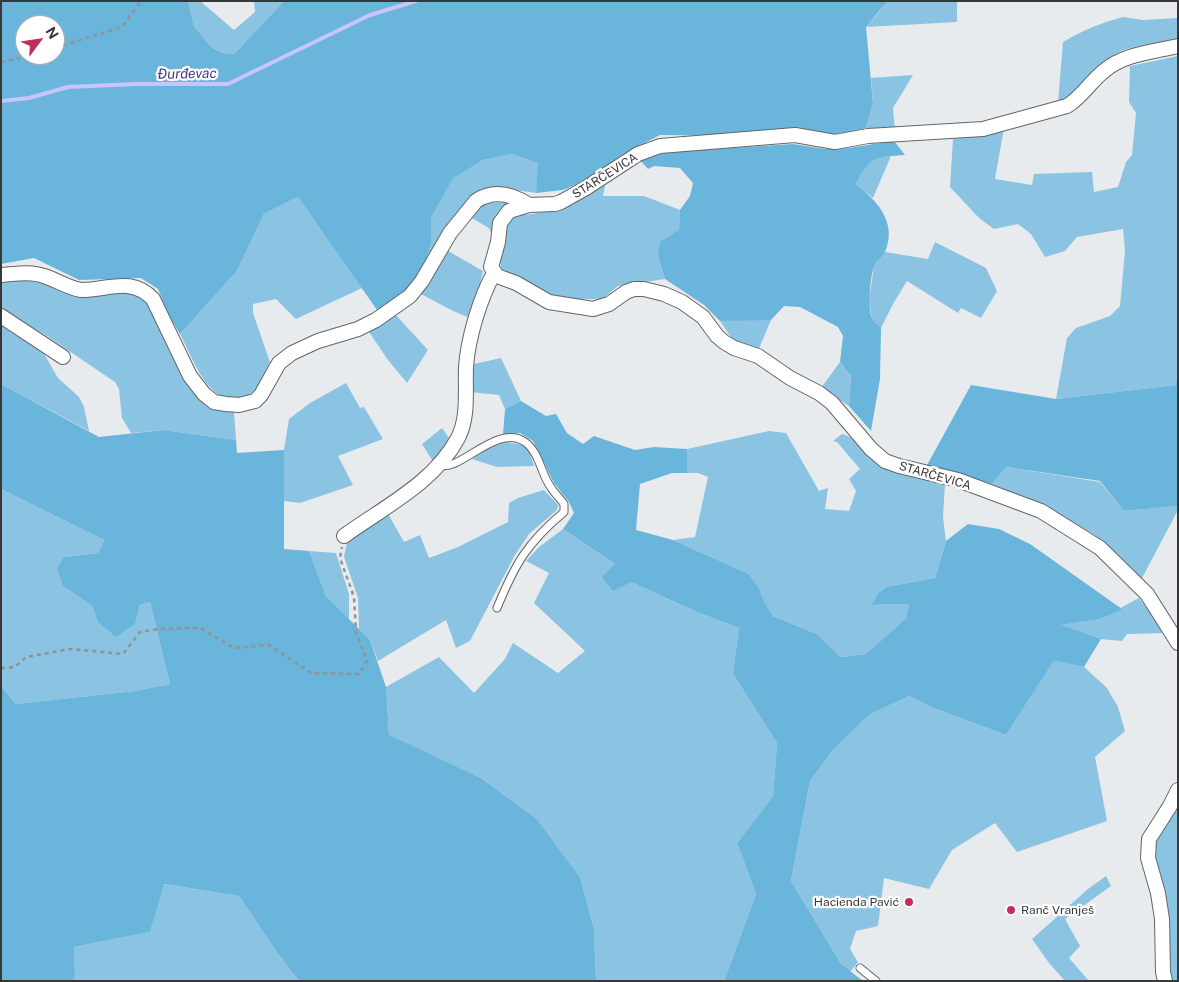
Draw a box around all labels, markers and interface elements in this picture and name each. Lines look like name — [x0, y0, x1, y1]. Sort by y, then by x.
north arrow — [15, 15, 65, 65]
text: N — [42, 24, 62, 42]
water label: Đurđevac — [157, 65, 217, 83]
street label: STARČEVICA — [570, 150, 640, 202]
street label: STARČEVICA — [897, 459, 973, 493]
place label: Hacienda Pavić — [814, 895, 899, 909]
marker: Hacienda Pavić — [903, 896, 915, 908]
place label: Ranč Vranješ — [1021, 903, 1094, 917]
marker: Ranč Vranješ — [1005, 904, 1017, 916]

